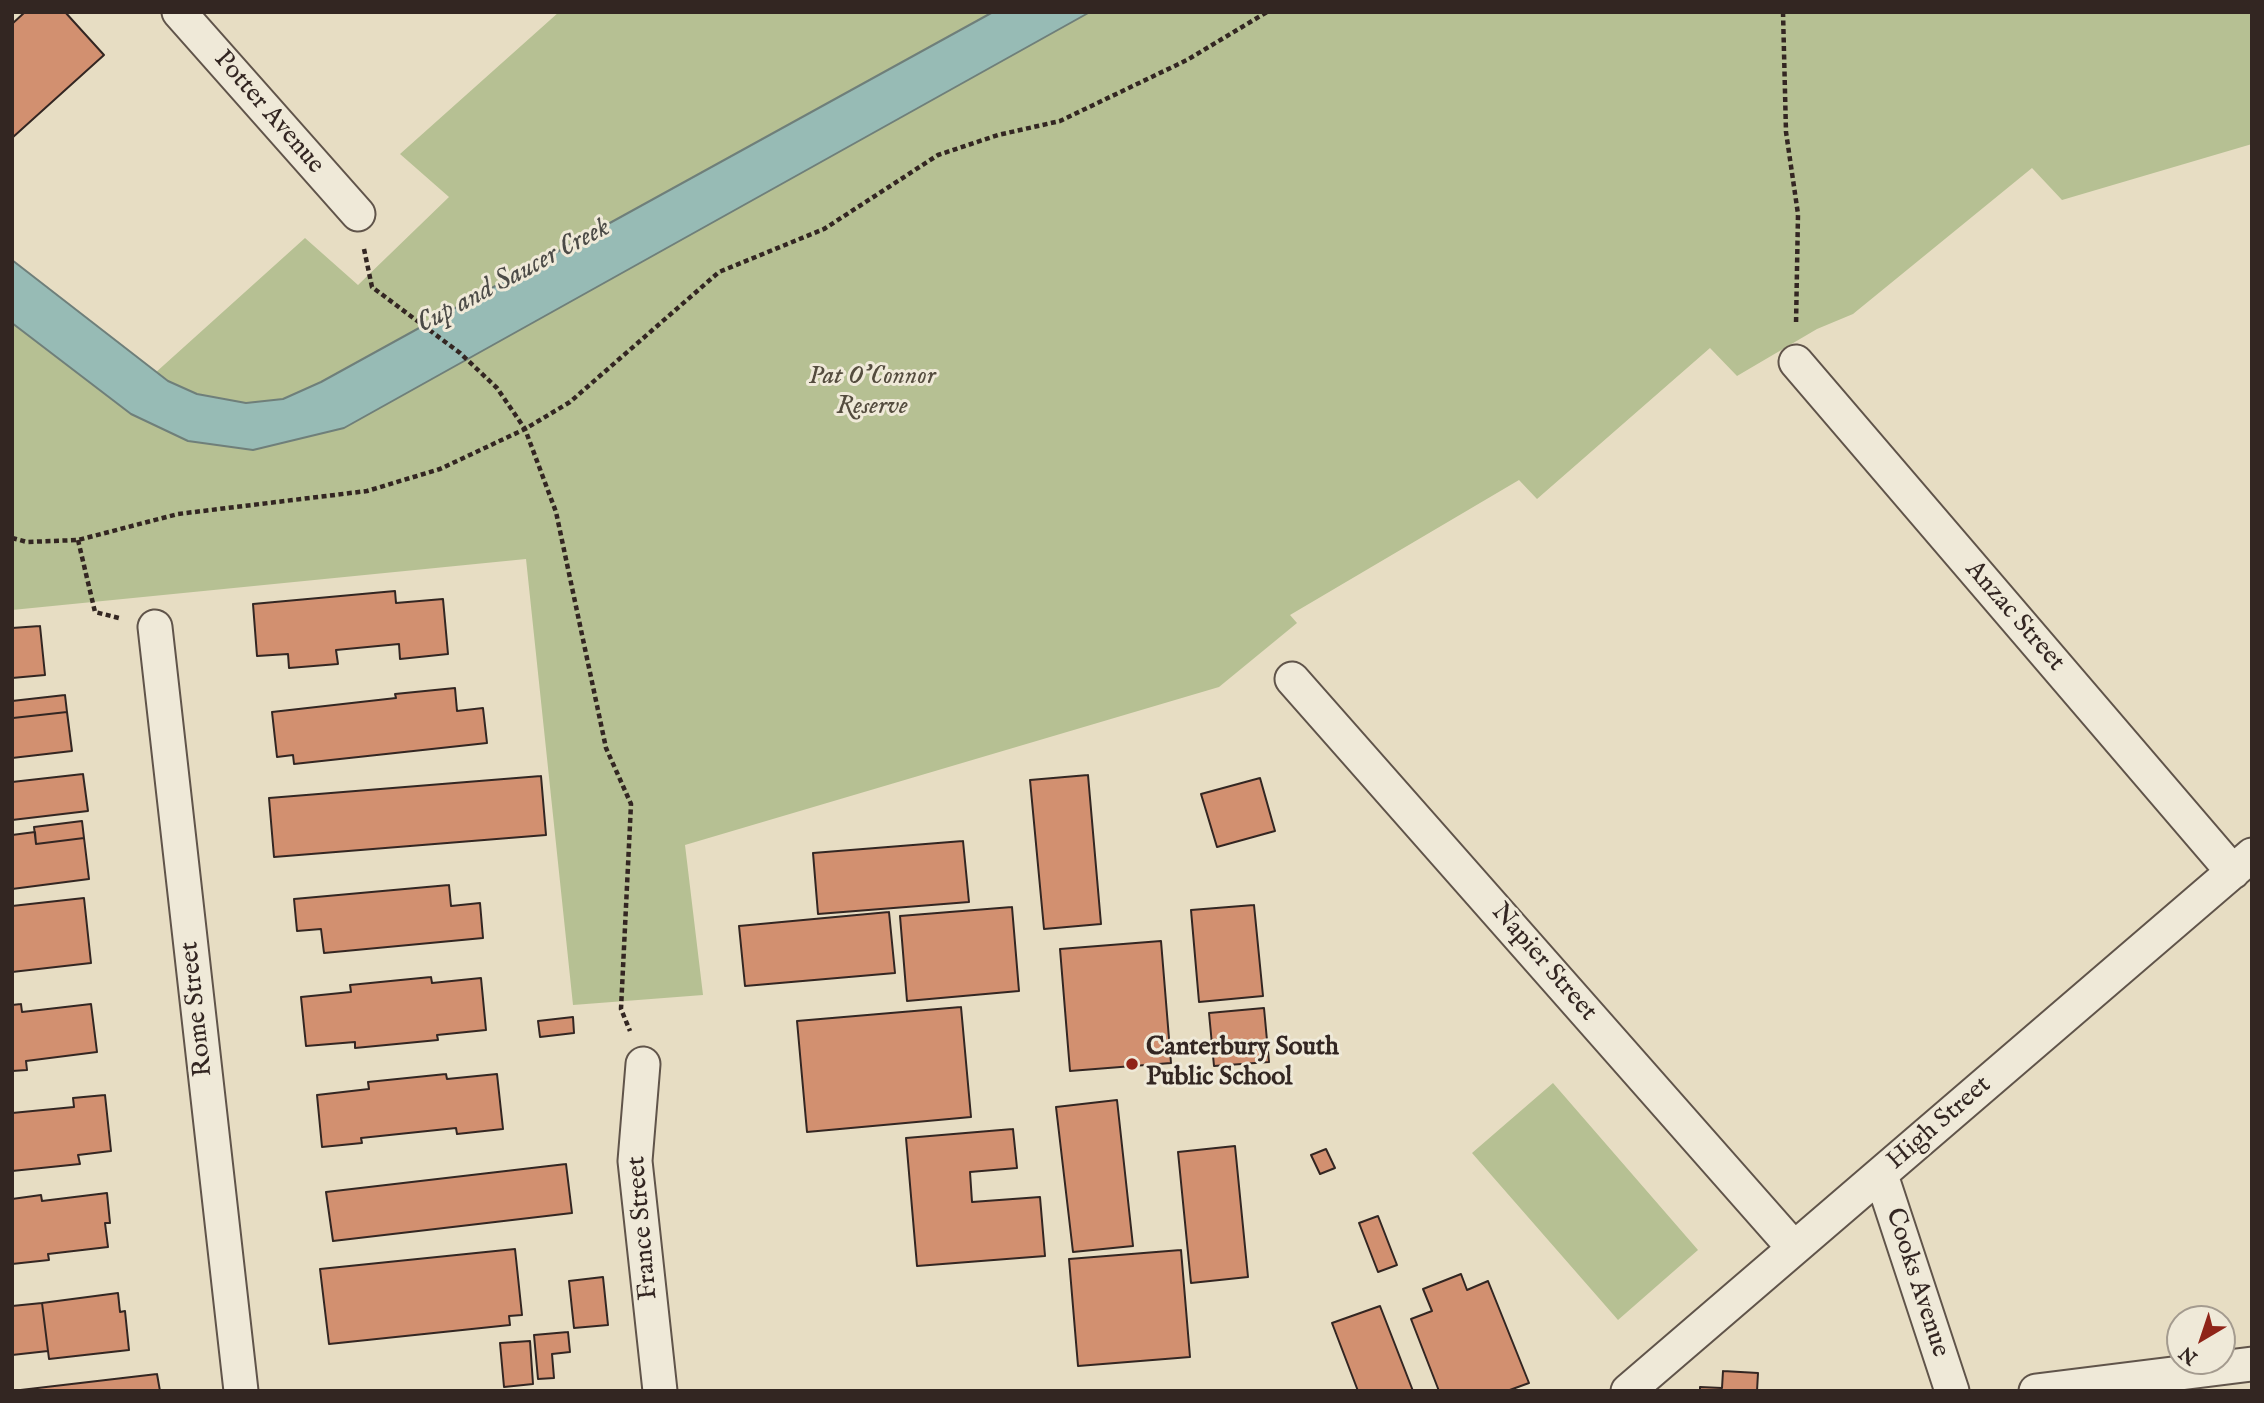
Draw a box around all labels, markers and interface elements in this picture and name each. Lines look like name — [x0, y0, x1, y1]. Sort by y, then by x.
street label: Potter Avenue — [206, 45, 330, 181]
water label: Cup and Saucer Creek — [412, 212, 616, 342]
park label: Pat O'Connor Reserve — [809, 362, 935, 424]
street label: Anzac Street — [1958, 555, 2070, 679]
street label: Napier Street — [1483, 898, 1603, 1028]
street label: Rome Street — [175, 940, 221, 1078]
place label: Canterbury South Public School — [1146, 1033, 1339, 1094]
marker: Canterbury South Public School — [1124, 1056, 1140, 1072]
street label: High Street — [1882, 1070, 1998, 1178]
street label: France Street — [622, 1155, 666, 1301]
street label: Cooks Avenue — [1877, 1205, 1955, 1361]
north arrow — [2166, 1305, 2236, 1375]
text: N — [2175, 1340, 2203, 1369]

